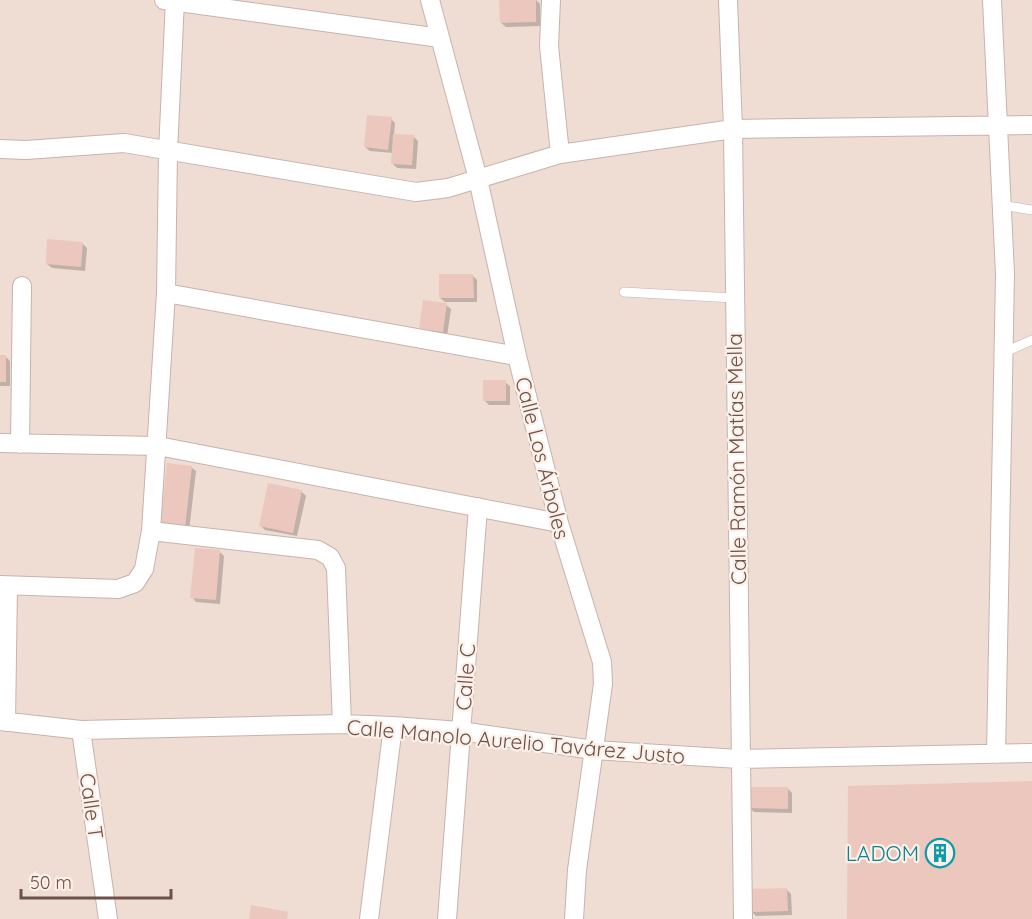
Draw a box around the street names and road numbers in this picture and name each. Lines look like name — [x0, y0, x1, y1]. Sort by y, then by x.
street label: Calle Ramón Matías Mella — [721, 333, 751, 585]
street label: Calle Los Árboles — [510, 374, 576, 542]
street label: Calle C — [450, 642, 480, 711]
street label: Calle Manolo Aurelio Tavárez Justo — [346, 713, 686, 769]
street label: Calle T — [75, 771, 109, 841]

